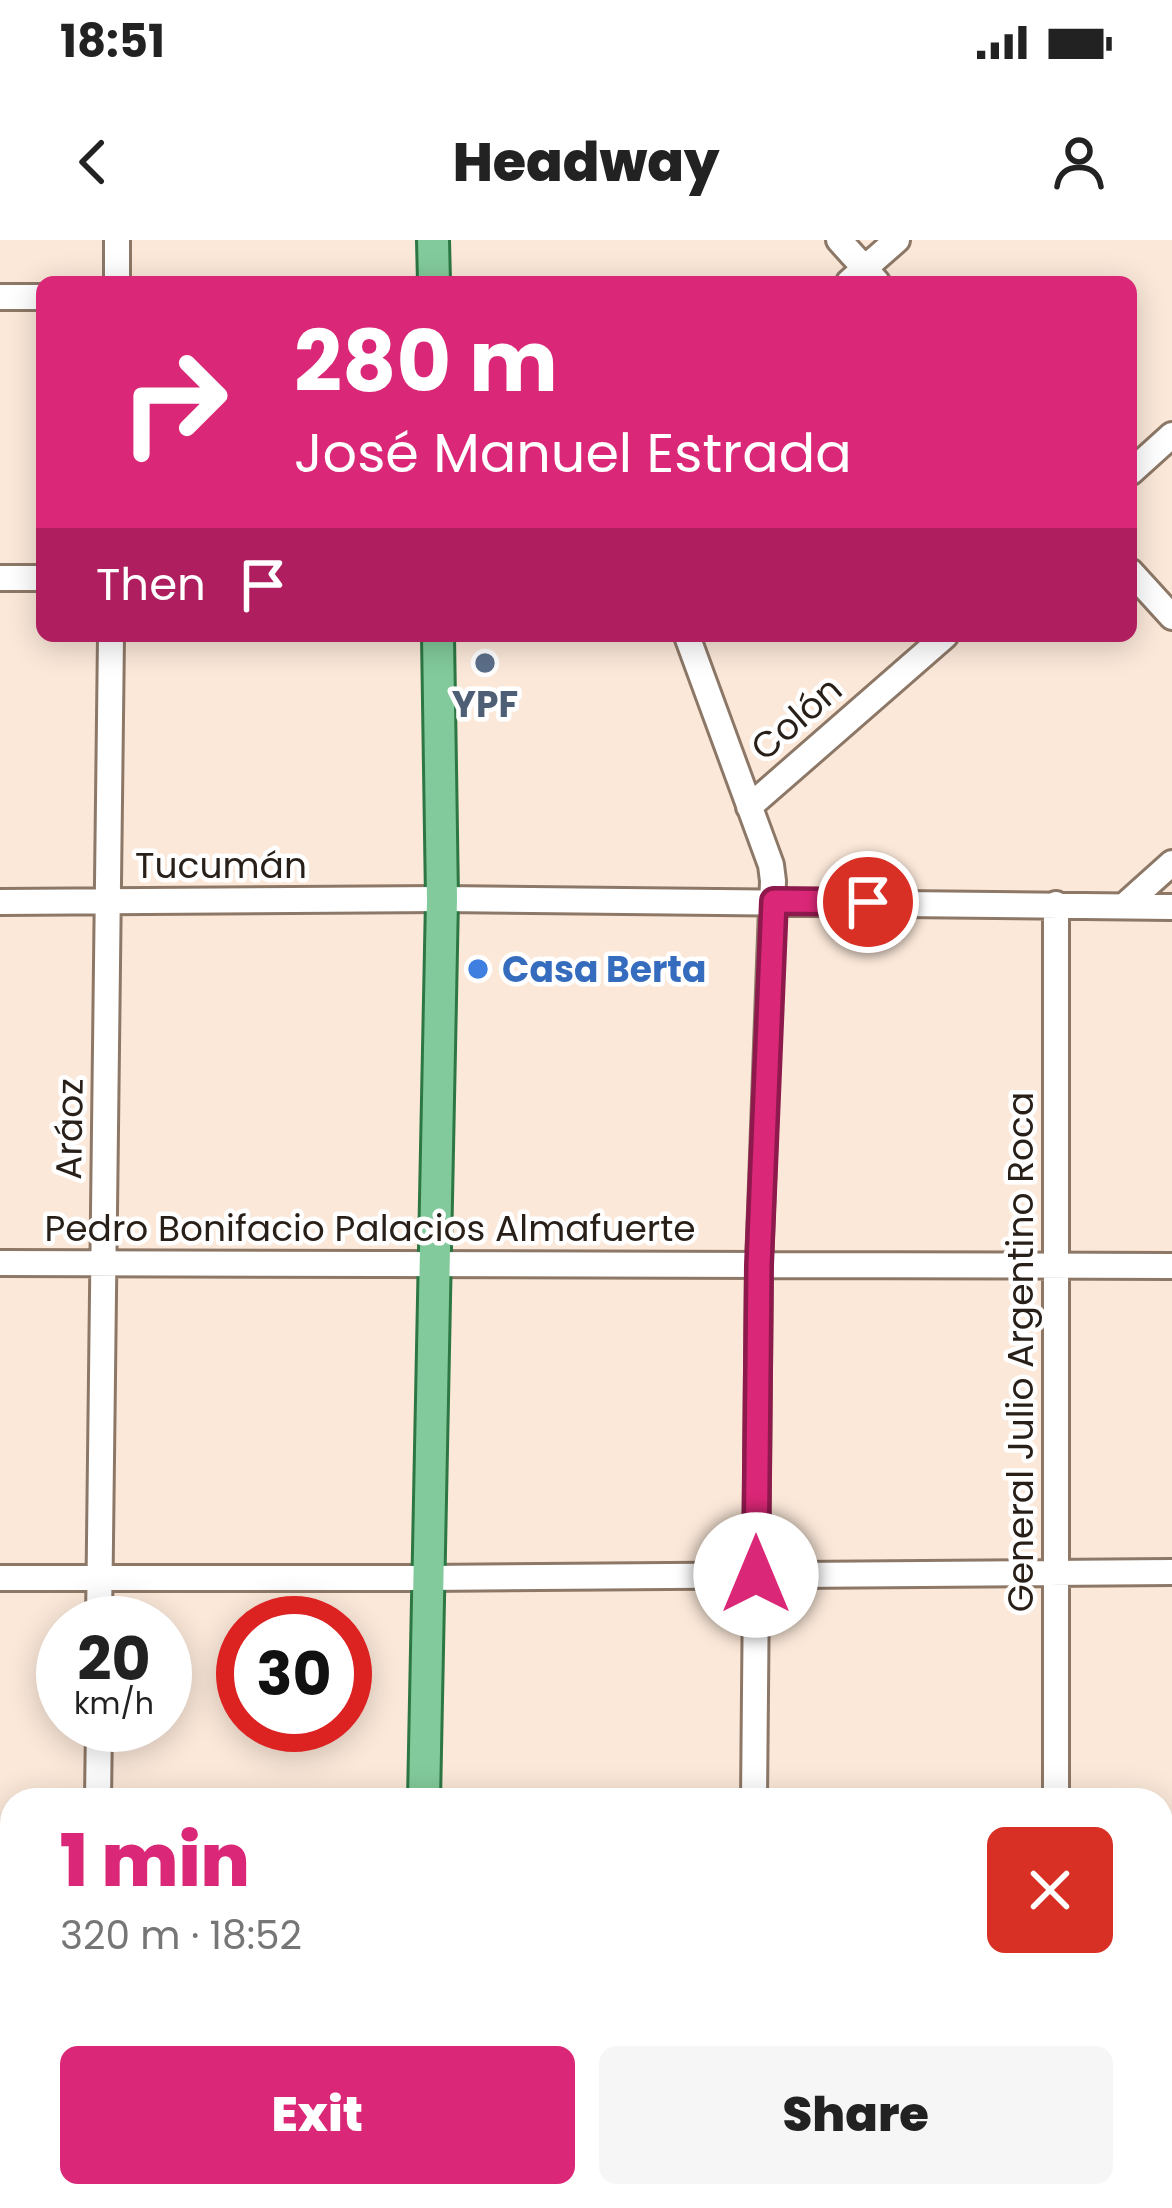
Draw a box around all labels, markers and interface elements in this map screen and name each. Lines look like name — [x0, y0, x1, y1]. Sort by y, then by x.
text: 18:51 — [60, 10, 165, 73]
text: Headway — [453, 124, 719, 200]
icon: back — [60, 129, 126, 195]
icon: person — [1046, 129, 1112, 195]
text: 280 m — [294, 303, 558, 420]
icon: right — [96, 324, 252, 480]
text: José Manuel Estrada — [294, 415, 852, 491]
icon: arrive — [230, 552, 296, 618]
text: Then — [96, 553, 206, 616]
marker: YPF — [472, 650, 498, 676]
street label: Colón — [740, 664, 853, 772]
place label: YPF — [452, 679, 518, 730]
street label: Tucumán — [135, 840, 307, 891]
pin — [817, 851, 919, 953]
icon: arrive — [835, 869, 901, 935]
place label: Casa Berta — [502, 944, 706, 995]
marker: Casa Berta — [465, 956, 491, 982]
street label: Aráoz — [43, 1078, 96, 1180]
street label: General Julio Argentino Roca — [995, 1092, 1046, 1612]
street label: Pedro Bonifacio Palacios Almafuerte — [44, 1203, 696, 1254]
position arrow — [693, 1512, 819, 1638]
speed limit sign: 30 — [216, 1596, 372, 1752]
text: 20 — [77, 1617, 151, 1701]
text: km/h — [74, 1682, 154, 1725]
text: 1 min — [60, 1810, 250, 1911]
button: close — [987, 1827, 1113, 1953]
text: 320 m · 18:52 — [60, 1908, 302, 1963]
button: Exit — [60, 2046, 575, 2184]
button: Share — [599, 2046, 1113, 2184]

